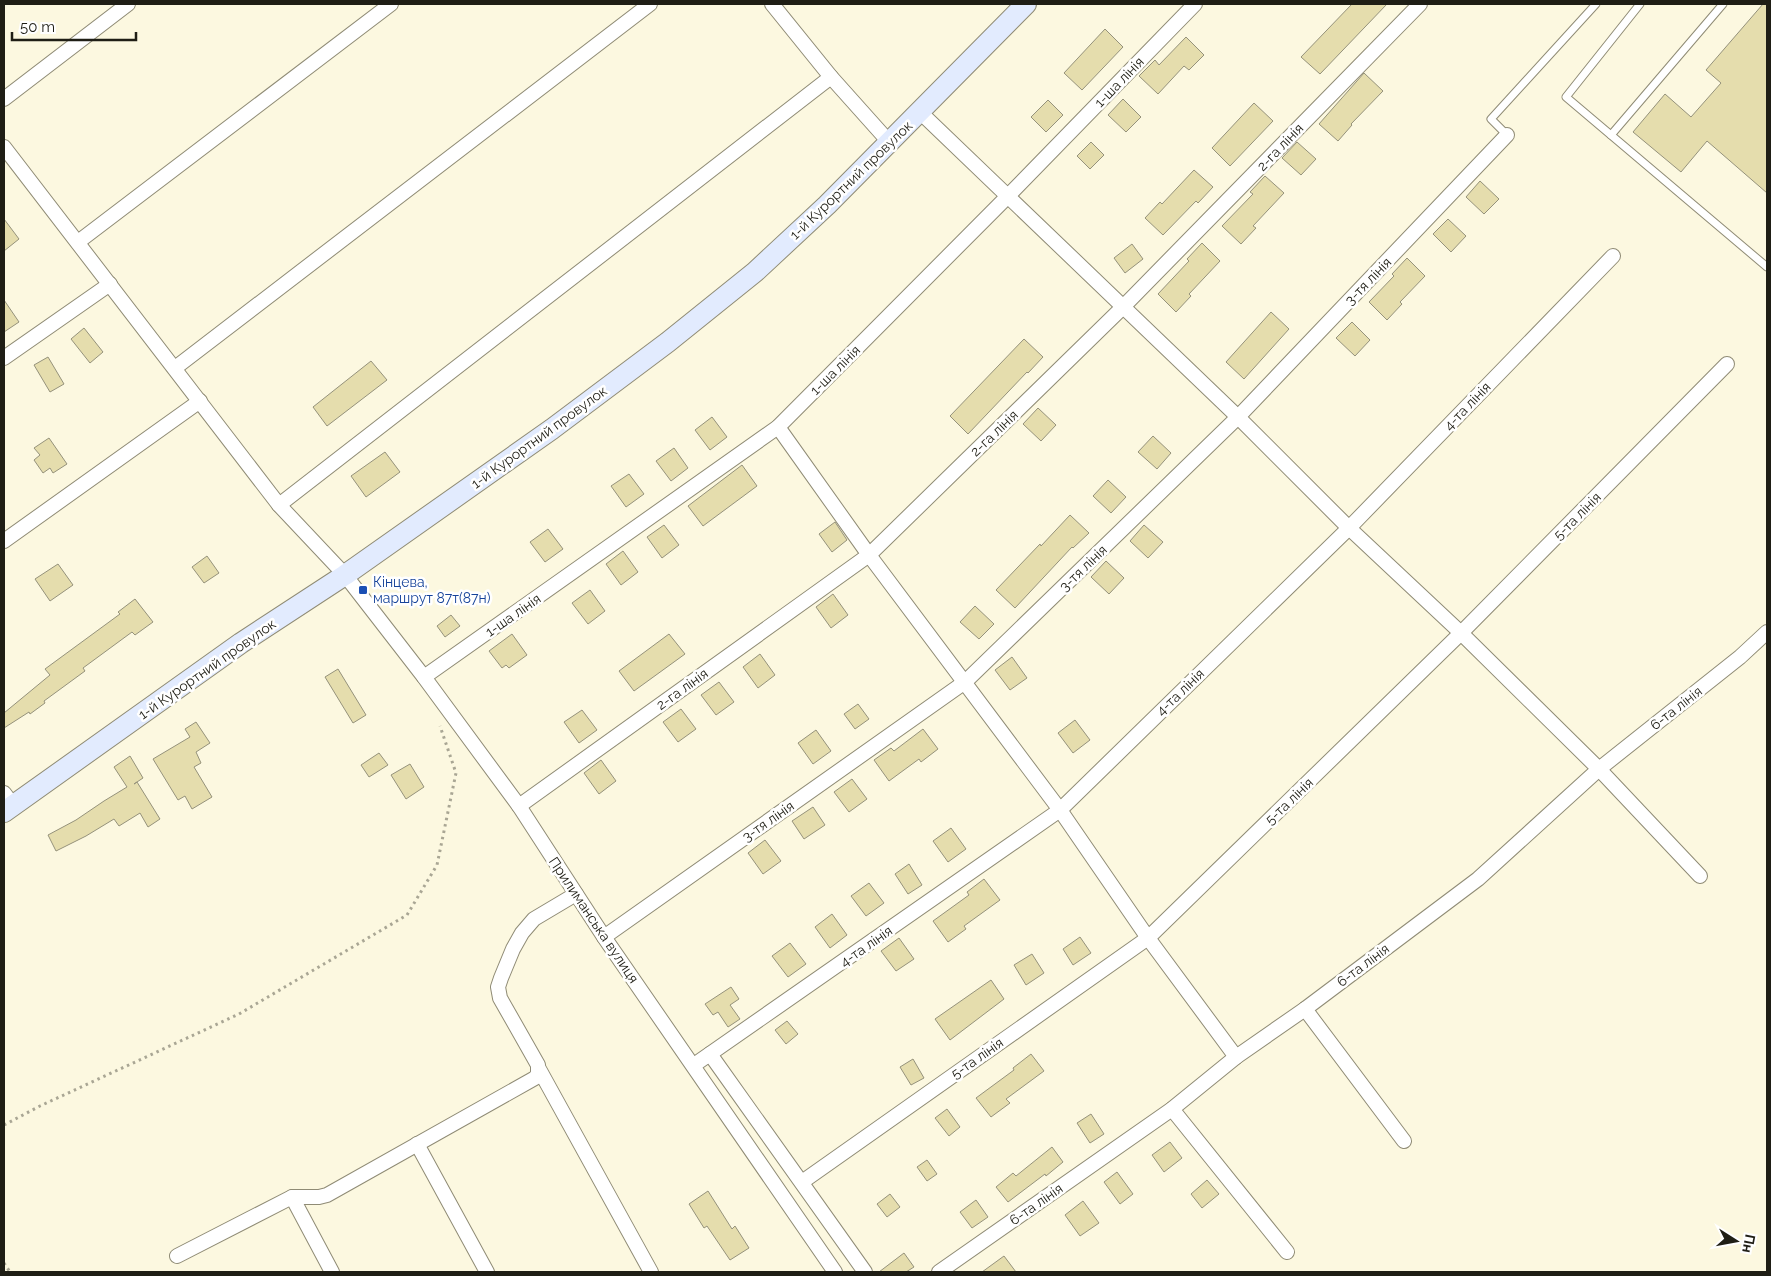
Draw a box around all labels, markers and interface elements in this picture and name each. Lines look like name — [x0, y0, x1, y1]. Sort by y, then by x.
scale bar — [12, 10, 136, 42]
text: 50 m — [20, 18, 55, 36]
street label: 1-ша лінія — [1091, 54, 1147, 110]
street label: 1-й Курортний провулок — [787, 117, 915, 243]
street label: 2-га лінія — [1254, 120, 1306, 174]
street label: 3-тя лінія — [1342, 254, 1394, 308]
street label: 1-ша лінія — [807, 342, 863, 398]
street label: 4-та лінія — [1440, 379, 1494, 433]
street label: 1-й Курортний провулок — [468, 382, 610, 492]
street label: 2-га лінія — [967, 407, 1021, 459]
street label: 5-та лінія — [1550, 489, 1604, 543]
street label: 3-тя лінія — [1056, 542, 1110, 594]
place label: Кінцева, маршрут 87т(87н) — [373, 574, 491, 606]
marker: Кінцева, маршрут 87т(87н) — [357, 584, 369, 596]
street label: 1-ша лінія — [482, 590, 544, 640]
street label: 1-й Курортний провулок — [135, 615, 279, 723]
street label: 2-га лінія — [653, 665, 711, 713]
street label: 4-та лінія — [1153, 665, 1207, 719]
street label: 6-та лінія — [1647, 683, 1705, 733]
street label: 5-та лінія — [1262, 774, 1316, 828]
street label: 3-тя лінія — [739, 797, 797, 845]
street label: Прилиманська вулиця — [546, 854, 642, 986]
street label: 4-та лінія — [837, 922, 895, 970]
street label: 6-та лінія — [1334, 940, 1392, 990]
street label: 5-та лінія — [948, 1034, 1006, 1082]
street label: 6-та лінія — [1006, 1180, 1066, 1228]
north arrow — [1711, 1216, 1761, 1266]
text: Пн — [1739, 1233, 1758, 1254]

